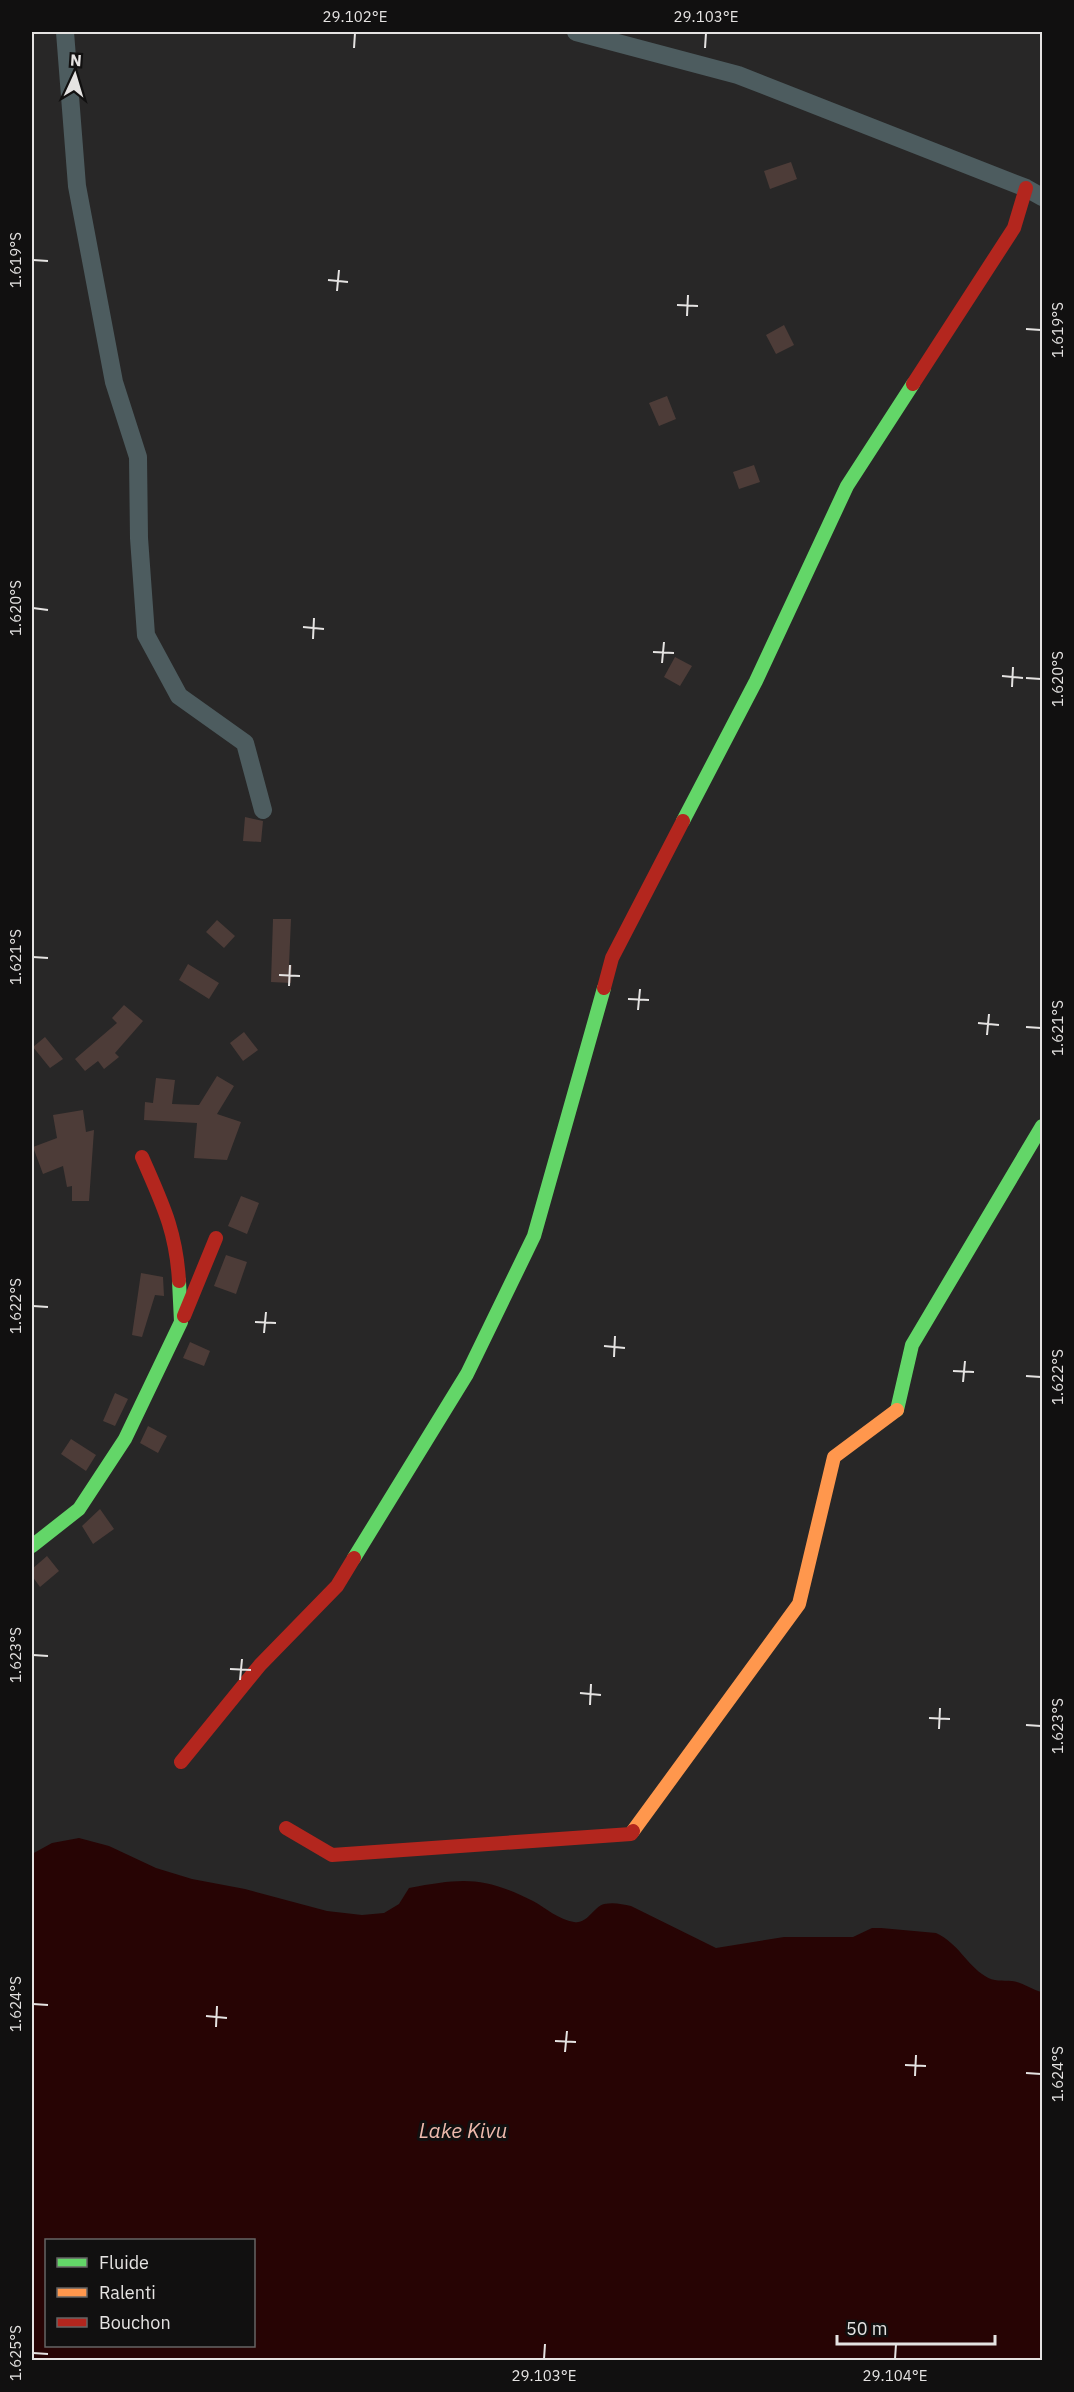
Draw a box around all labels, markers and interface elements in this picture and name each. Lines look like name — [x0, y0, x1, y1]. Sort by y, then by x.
text: 29.102°E — [323, 7, 387, 26]
text: 29.103°E — [674, 7, 738, 26]
north arrow — [45, 45, 105, 105]
text: N — [70, 50, 83, 70]
text: 1.619°S — [6, 232, 25, 288]
text: 1.619°S — [1048, 302, 1067, 358]
text: 1.620°S — [6, 580, 25, 636]
text: 1.620°S — [1048, 651, 1067, 707]
text: 1.621°S — [6, 929, 25, 985]
text: 1.621°S — [1048, 1000, 1067, 1056]
text: 1.622°S — [6, 1278, 25, 1334]
text: 1.622°S — [1048, 1349, 1067, 1405]
text: 1.623°S — [6, 1627, 25, 1683]
text: 1.623°S — [1048, 1698, 1067, 1754]
text: 1.624°S — [6, 1976, 25, 2032]
text: 1.624°S — [1048, 2046, 1067, 2102]
water label: Lake Kivu — [419, 2116, 507, 2144]
legend — [45, 2239, 255, 2347]
text: Fluide — [99, 2251, 149, 2274]
text: Ralenti — [99, 2281, 156, 2304]
scale bar — [837, 2308, 994, 2346]
text: Bouchon — [99, 2311, 171, 2334]
text: 50 m — [846, 2317, 888, 2340]
text: 1.625°S — [6, 2325, 25, 2381]
text: 29.103°E — [512, 2366, 576, 2385]
text: 29.104°E — [863, 2366, 927, 2385]

